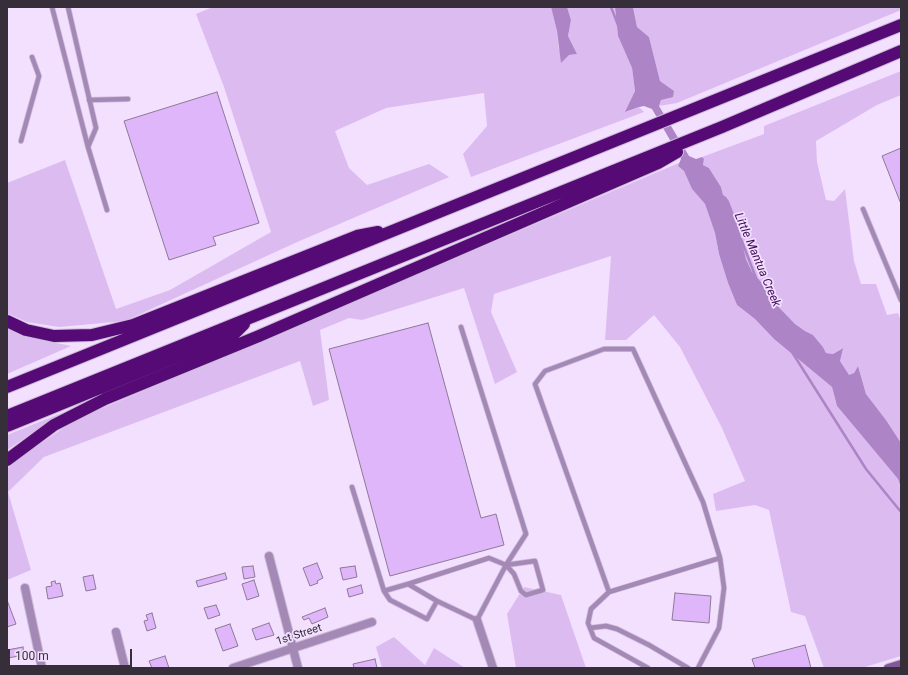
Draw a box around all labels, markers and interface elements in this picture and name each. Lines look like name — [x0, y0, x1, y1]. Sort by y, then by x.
water label: Little Mantua Creek — [731, 211, 783, 309]
street label: 1st Street — [275, 621, 323, 649]
scale bar — [10, 641, 134, 667]
text: 100 m — [15, 649, 49, 663]

